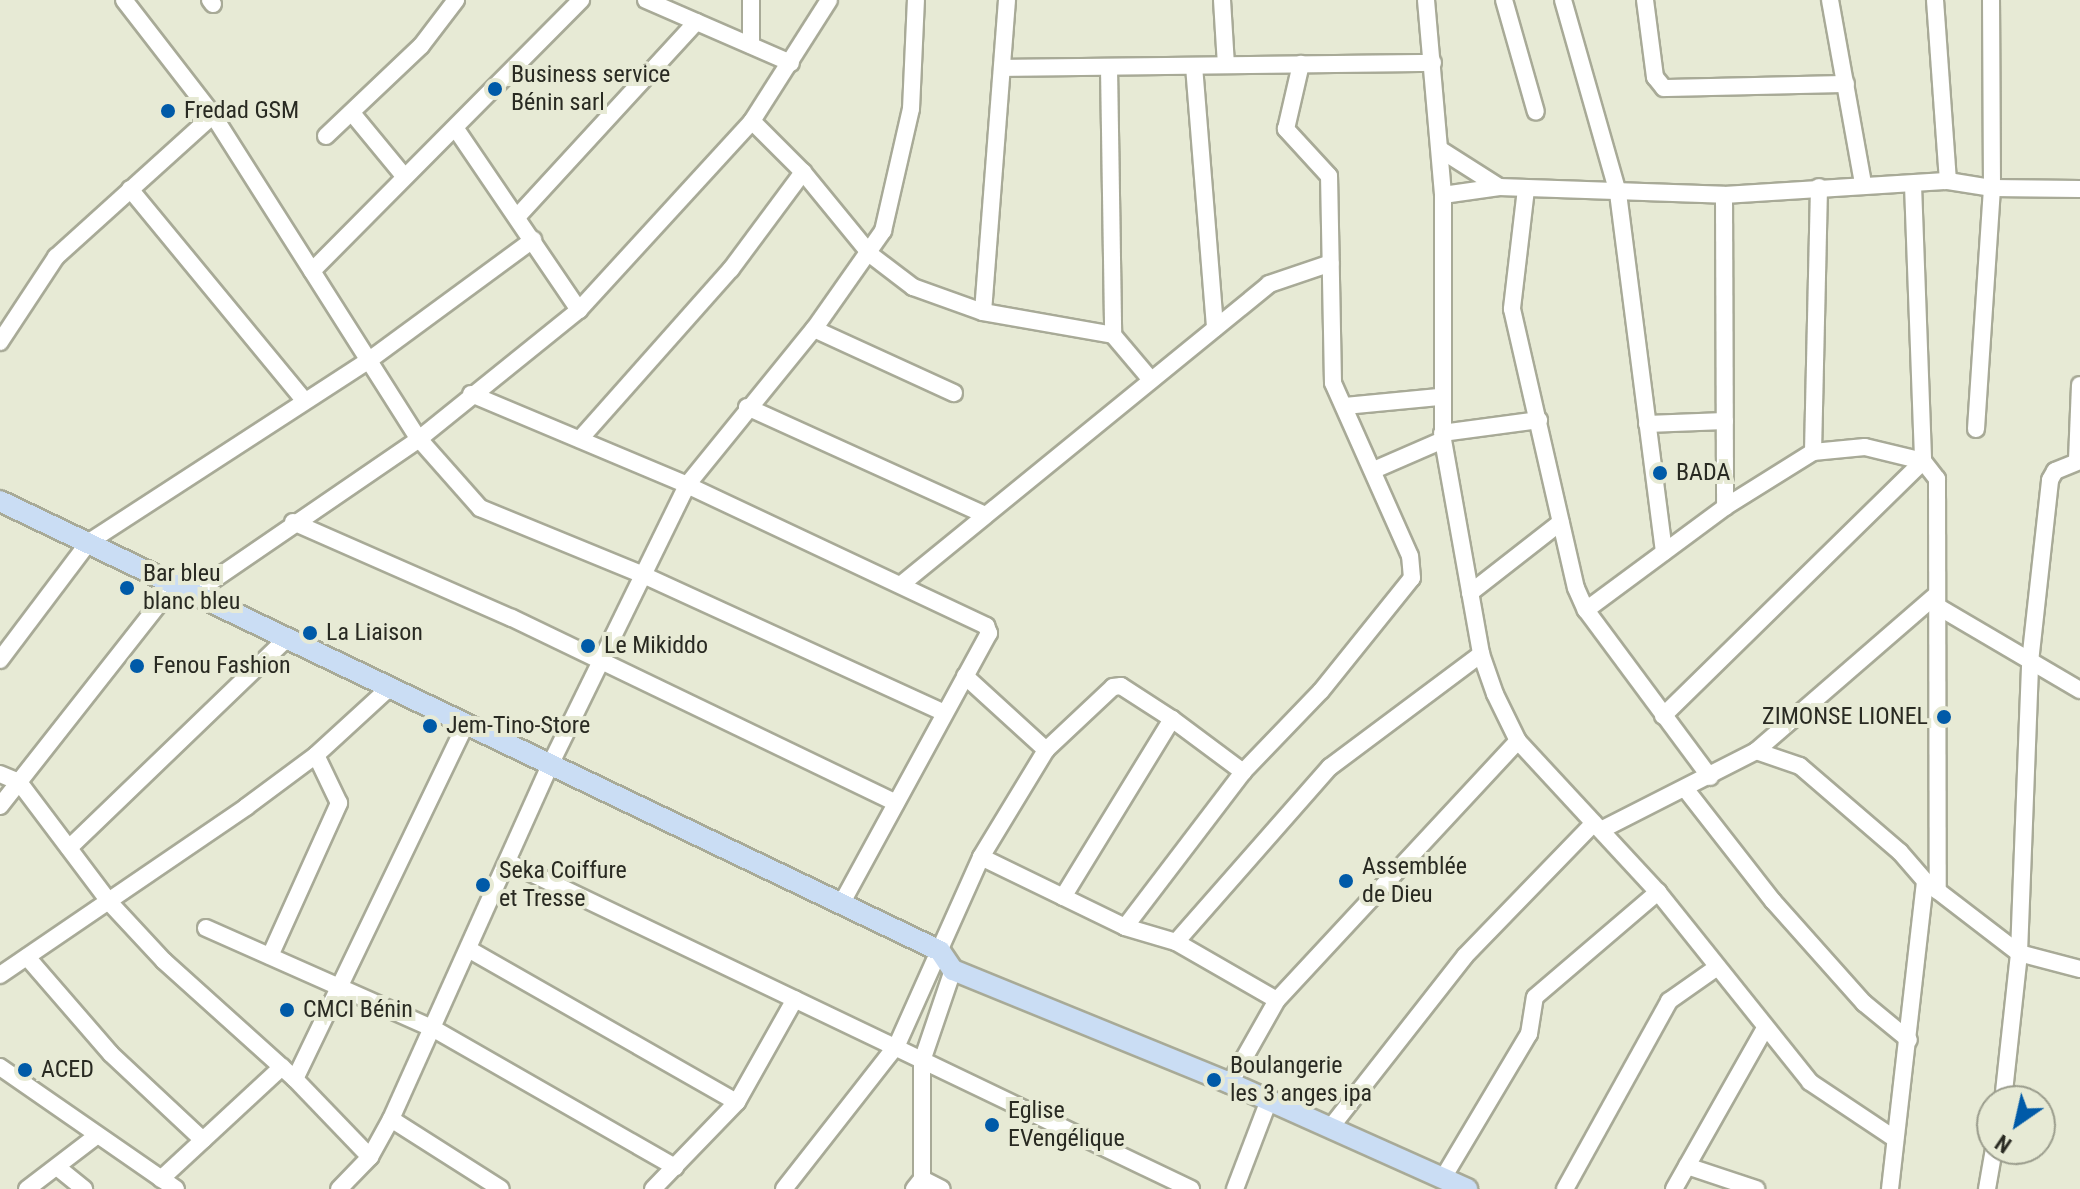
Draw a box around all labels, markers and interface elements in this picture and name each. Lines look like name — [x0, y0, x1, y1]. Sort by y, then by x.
place label: Business service Bénin sarl — [511, 61, 670, 117]
marker: Business service Bénin sarl — [486, 80, 504, 98]
place label: Fredad GSM — [184, 97, 299, 125]
marker: Fredad GSM — [159, 102, 177, 120]
place label: BADA — [1676, 459, 1730, 487]
marker: BADA — [1651, 464, 1669, 482]
place label: Bar bleu blanc bleu — [143, 560, 240, 616]
marker: Bar bleu blanc bleu — [118, 579, 136, 597]
place label: La Liaison — [326, 619, 423, 647]
marker: La Liaison — [301, 624, 319, 642]
place label: Le Mikiddo — [604, 632, 708, 660]
marker: Le Mikiddo — [579, 637, 597, 655]
place label: Fenou Fashion — [153, 652, 291, 680]
marker: Fenou Fashion — [128, 657, 146, 675]
place label: ZIMONSE LIONEL — [1762, 703, 1928, 731]
marker: ZIMONSE LIONEL — [1935, 708, 1953, 726]
place label: Jem-Tino-Store — [446, 712, 590, 740]
marker: Jem-Tino-Store — [421, 717, 439, 735]
place label: Assemblée de Dieu — [1362, 853, 1467, 909]
place label: Seka Coiffure et Tresse — [499, 857, 627, 913]
marker: Assemblée de Dieu — [1337, 872, 1355, 890]
marker: Seka Coiffure et Tresse — [474, 876, 492, 894]
place label: CMCI Bénin — [303, 996, 413, 1024]
marker: CMCI Bénin — [278, 1001, 296, 1019]
place label: Boulangerie les 3 anges ipa — [1230, 1052, 1372, 1108]
place label: ACED — [41, 1056, 94, 1084]
marker: ACED — [16, 1061, 34, 1079]
marker: Boulangerie les 3 anges ipa — [1205, 1071, 1223, 1089]
north arrow — [1976, 1085, 2056, 1165]
place label: Eglise EVengélique — [1008, 1097, 1125, 1153]
marker: Eglise EVengélique — [983, 1116, 1001, 1134]
text: N — [1991, 1130, 2016, 1158]

